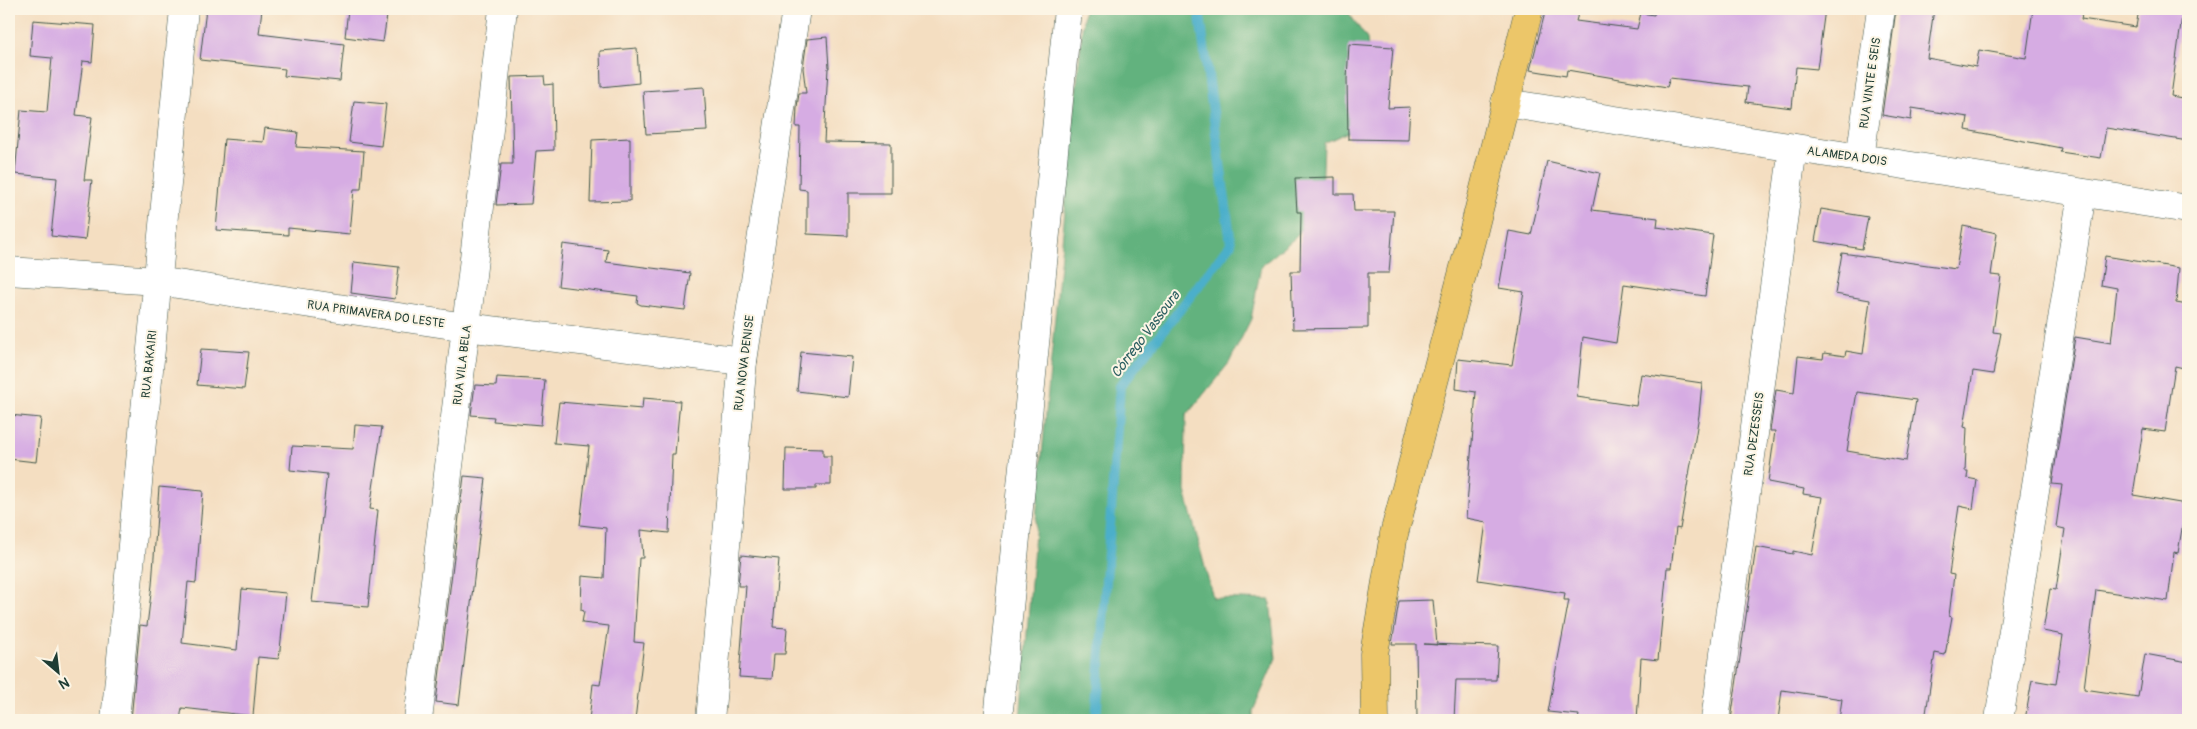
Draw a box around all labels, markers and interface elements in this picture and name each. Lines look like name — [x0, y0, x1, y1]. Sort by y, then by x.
street label: RUA VINTE E SEIS — [1857, 37, 1884, 130]
street label: ALAMEDA DOIS — [1806, 143, 1888, 170]
water label: Córrego Vassoura — [1107, 286, 1184, 381]
street label: RUA PRIMAVERA DO LESTE — [306, 297, 446, 332]
street label: RUA NOVA DENISE — [731, 314, 758, 412]
street label: RUA VILA BELA — [450, 324, 475, 406]
street label: RUA BAKAIRI — [138, 329, 161, 399]
street label: RUA DEZESSEIS — [1741, 391, 1768, 477]
north arrow — [32, 646, 82, 696]
text: N — [56, 673, 72, 693]

